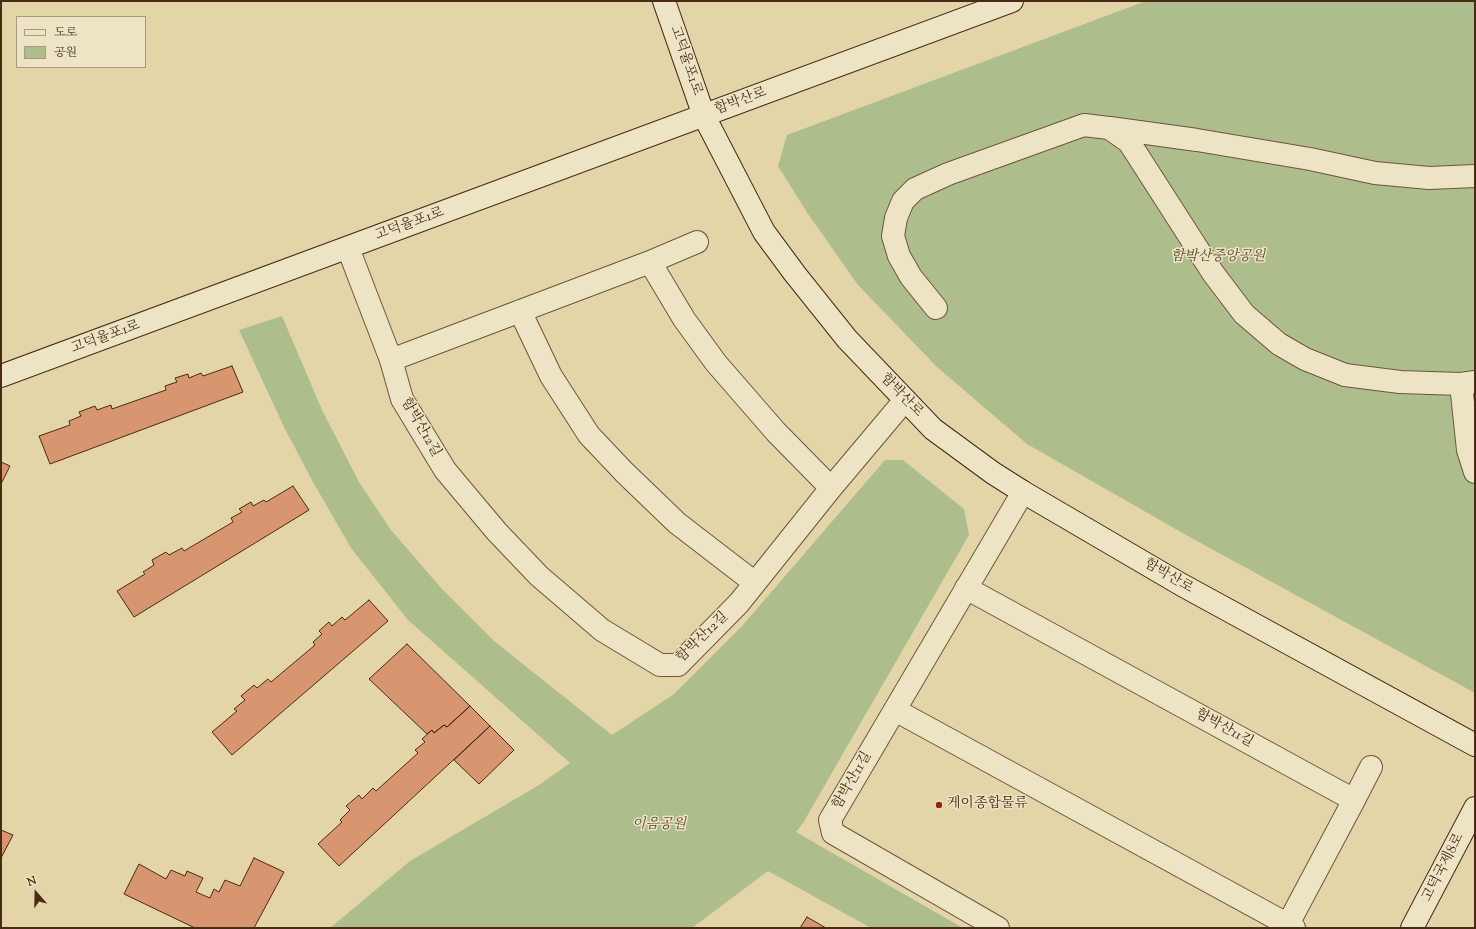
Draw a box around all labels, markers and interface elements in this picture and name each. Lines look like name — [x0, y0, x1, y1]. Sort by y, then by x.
legend — [16, 16, 146, 68]
text: 도로 — [54, 24, 77, 42]
street label: 고덕율포1로 — [665, 24, 705, 98]
text: 공원 — [54, 44, 77, 62]
street label: 함박산로 — [713, 85, 769, 119]
street label: 고덕율포1로 — [373, 205, 447, 245]
park label: 함박산중앙공원 — [1171, 250, 1265, 266]
street label: 고덕율포1로 — [69, 318, 143, 358]
street label: 함박산로 — [876, 371, 926, 421]
street label: 함박산12길 — [396, 395, 444, 461]
street label: 함박산로 — [1140, 556, 1196, 598]
street label: 함박산12길 — [674, 609, 732, 667]
street label: 함박산11길 — [1192, 706, 1256, 752]
street label: 함박산11길 — [830, 749, 876, 813]
place label: 케이종합물류 — [947, 797, 1028, 813]
marker: 케이종합물류 — [934, 800, 944, 810]
park label: 이음공원 — [632, 818, 686, 834]
street label: 고덕국제8로 — [1420, 831, 1468, 905]
north arrow — [16, 873, 56, 913]
text: N — [25, 873, 39, 891]

